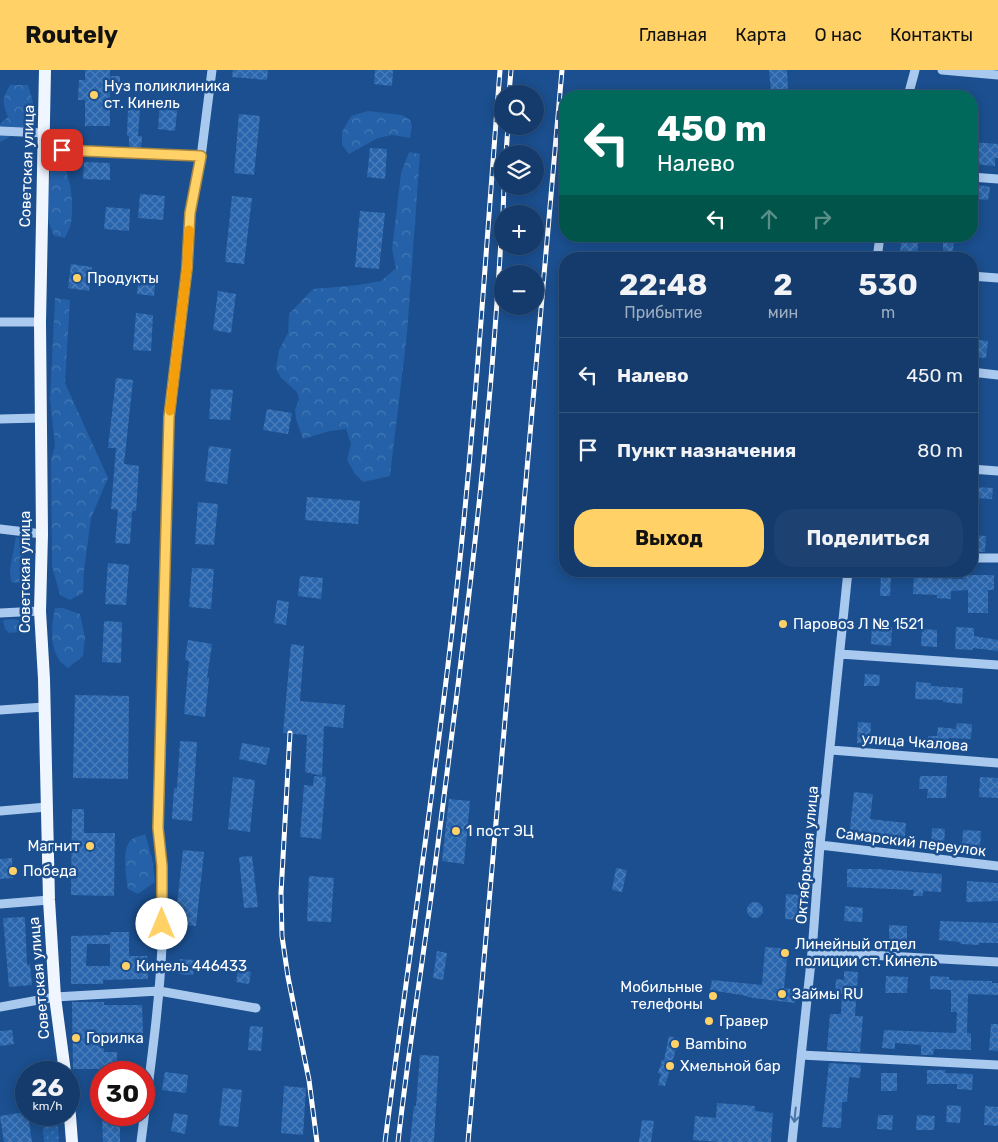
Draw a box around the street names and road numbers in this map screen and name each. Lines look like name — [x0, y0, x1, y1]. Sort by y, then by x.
street label: Советская улица — [16, 104, 38, 228]
street label: Советская улица — [16, 511, 34, 633]
street label: улица Чкалова — [861, 729, 969, 755]
street label: Октябрьская улица — [792, 785, 822, 925]
street label: Самарский переулок — [835, 824, 987, 860]
street label: Советская улица — [25, 916, 53, 1040]

